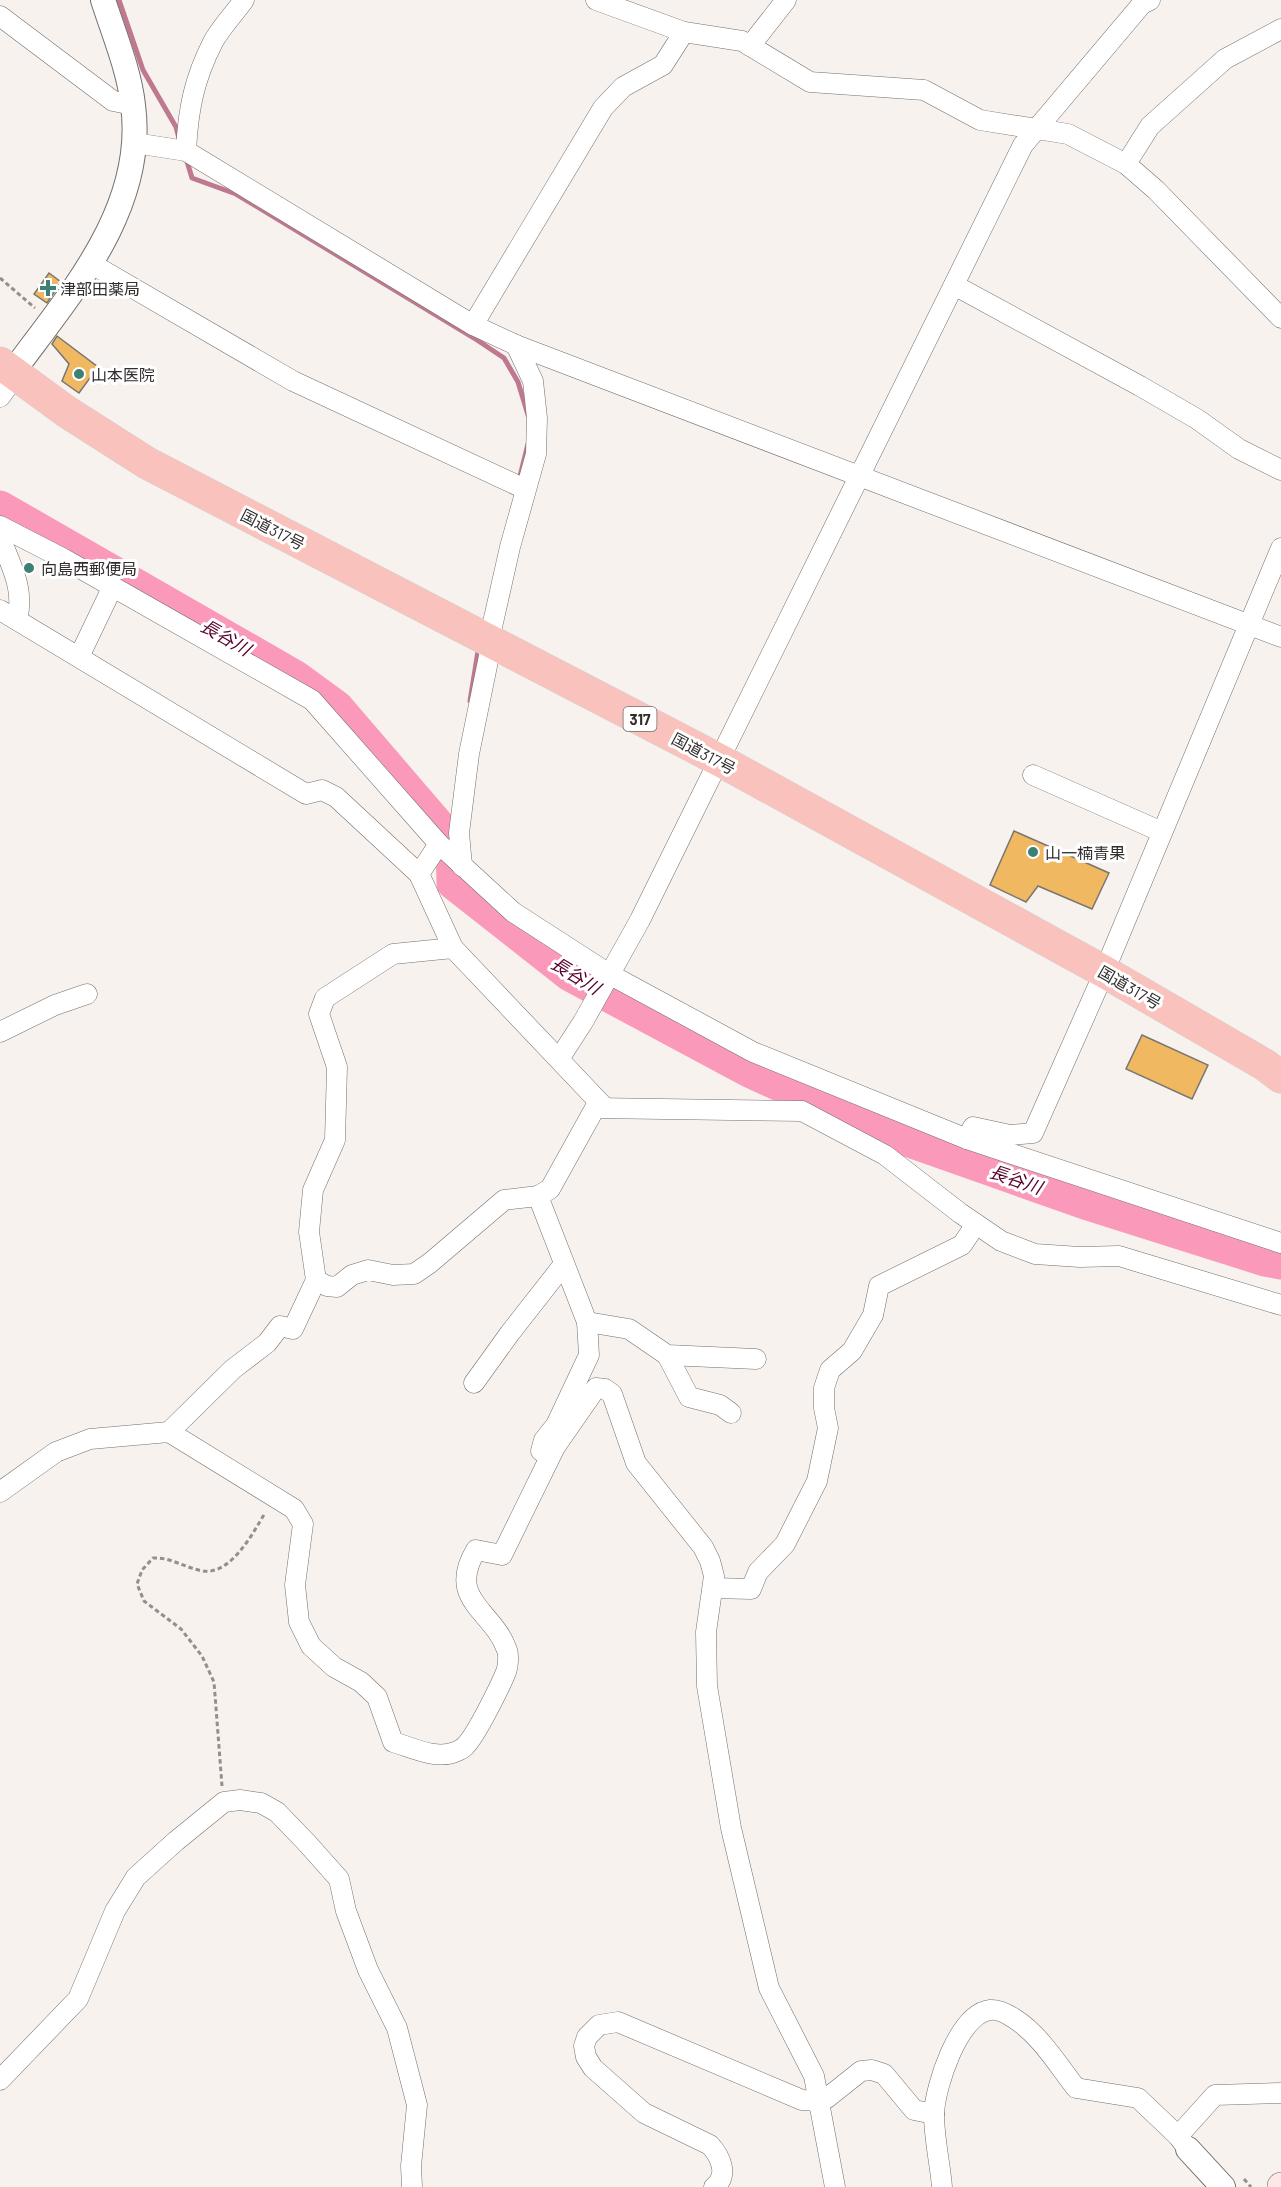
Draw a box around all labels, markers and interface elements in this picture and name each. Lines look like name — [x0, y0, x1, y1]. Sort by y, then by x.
place label: 津部田薬局 — [60, 279, 140, 298]
marker: 津部田薬局 — [41, 281, 55, 295]
place label: 山本医院 — [91, 365, 155, 384]
marker: 山本医院 — [72, 367, 86, 381]
street label: 国道317号 — [238, 505, 308, 553]
place label: 向島西郵便局 — [41, 559, 137, 578]
marker: 向島西郵便局 — [22, 561, 36, 575]
water label: 長谷川 — [197, 614, 257, 661]
road number: 317 — [624, 707, 656, 731]
street label: 国道317号 — [669, 728, 739, 778]
place label: 山一楠青果 — [1045, 843, 1125, 862]
marker: 山一楠青果 — [1026, 845, 1040, 859]
water label: 長谷川 — [547, 951, 606, 1000]
street label: 国道317号 — [1095, 961, 1165, 1013]
water label: 長谷川 — [987, 1160, 1047, 1199]

